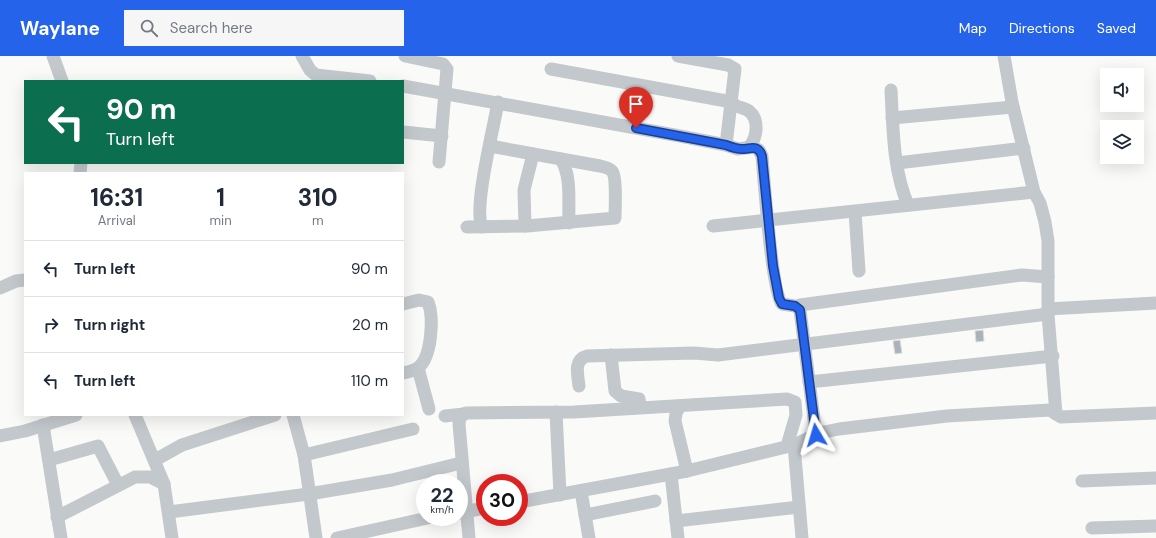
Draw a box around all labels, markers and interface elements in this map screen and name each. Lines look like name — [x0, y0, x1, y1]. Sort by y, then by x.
search box — [124, 10, 404, 46]
text: Waylane — [20, 16, 100, 41]
icon: search — [138, 17, 160, 39]
text: Search here — [170, 18, 253, 38]
text: Map — [959, 19, 987, 37]
text: Directions — [1009, 19, 1075, 37]
text: Saved — [1097, 19, 1136, 37]
map controls — [1100, 68, 1144, 164]
button: sound — [1100, 68, 1144, 112]
pin — [619, 87, 653, 128]
text: 90 m — [106, 91, 176, 128]
icon: arrive — [625, 93, 647, 115]
icon: left — [40, 96, 92, 148]
button: layers — [1100, 120, 1144, 164]
text: Turn left — [106, 127, 175, 151]
text: 16:31 — [90, 182, 143, 213]
text: 1 — [216, 182, 225, 213]
text: 310 — [298, 182, 338, 213]
text: Arrival — [98, 212, 136, 229]
text: min — [209, 212, 232, 229]
text: m — [312, 212, 324, 229]
icon: left — [40, 258, 62, 280]
text: Turn left — [74, 259, 135, 279]
text: 90 m — [351, 259, 388, 279]
icon: right — [40, 314, 62, 336]
text: Turn right — [74, 315, 145, 335]
text: 20 m — [352, 315, 388, 335]
icon: left — [40, 370, 62, 392]
text: Turn left — [74, 371, 135, 391]
text: 110 m — [351, 371, 388, 391]
position arrow — [795, 414, 837, 456]
speed limit sign: 30 — [476, 474, 528, 526]
text: 22 — [430, 482, 454, 508]
text: km/h — [430, 503, 454, 516]

